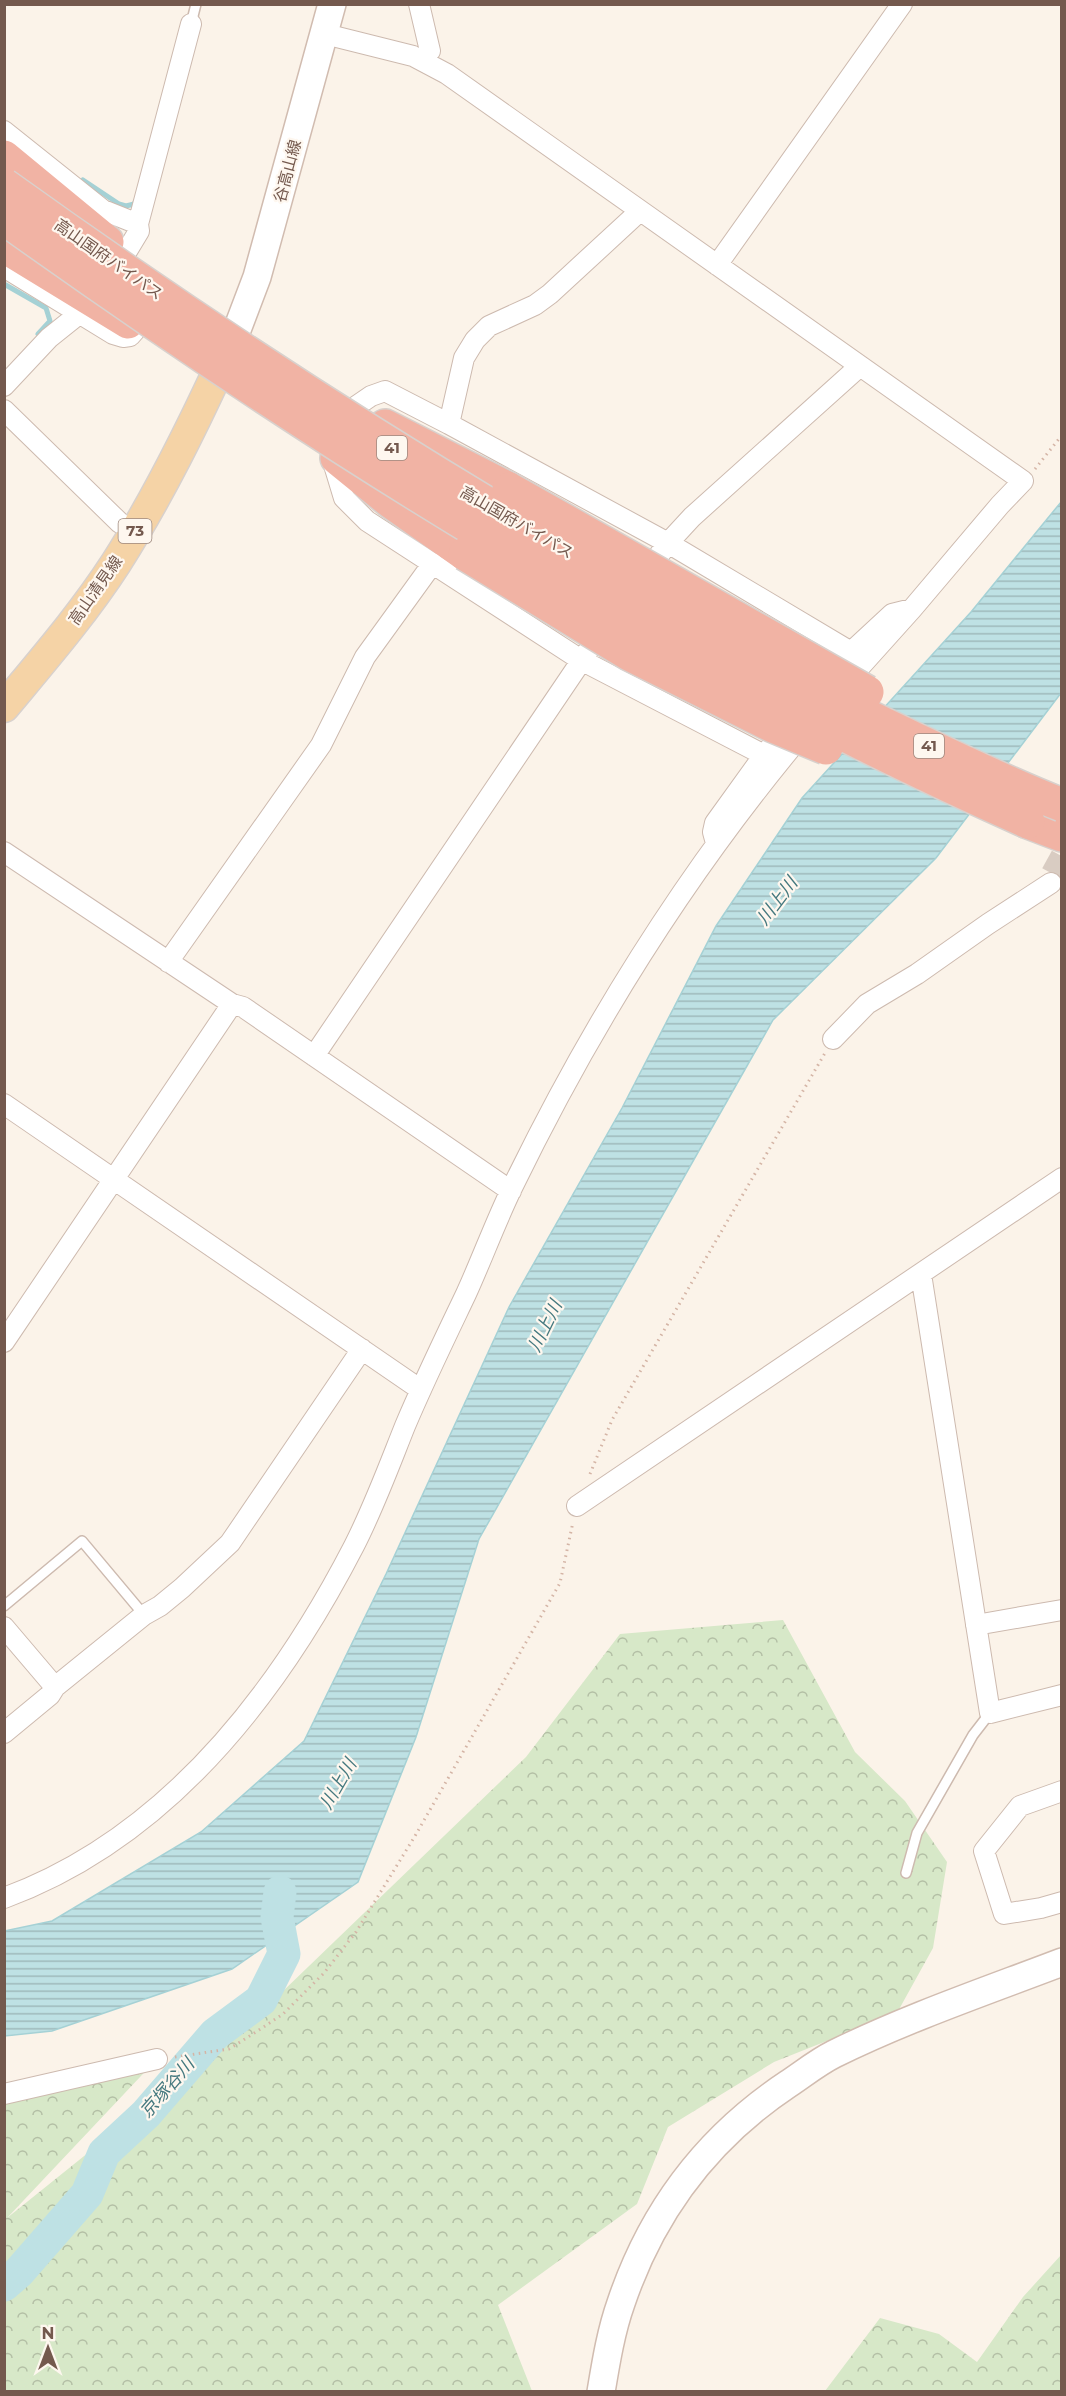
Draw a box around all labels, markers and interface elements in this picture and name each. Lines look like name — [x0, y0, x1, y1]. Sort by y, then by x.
street label: 谷高山線 — [270, 138, 305, 205]
street label: 高山国府バイパス — [51, 215, 166, 304]
road number: 41 — [377, 436, 407, 460]
street label: 高山国府バイパス — [457, 482, 577, 563]
road number: 73 — [118, 519, 152, 543]
street label: 高山清見線 — [65, 552, 126, 629]
road number: 41 — [914, 734, 944, 758]
water label: 川上川 — [752, 871, 803, 929]
water label: 川上川 — [523, 1295, 568, 1355]
water label: 川上川 — [315, 1753, 362, 1813]
water label: 京塚谷川 — [135, 2052, 200, 2122]
north arrow — [18, 2318, 78, 2378]
text: N — [42, 2324, 54, 2343]

